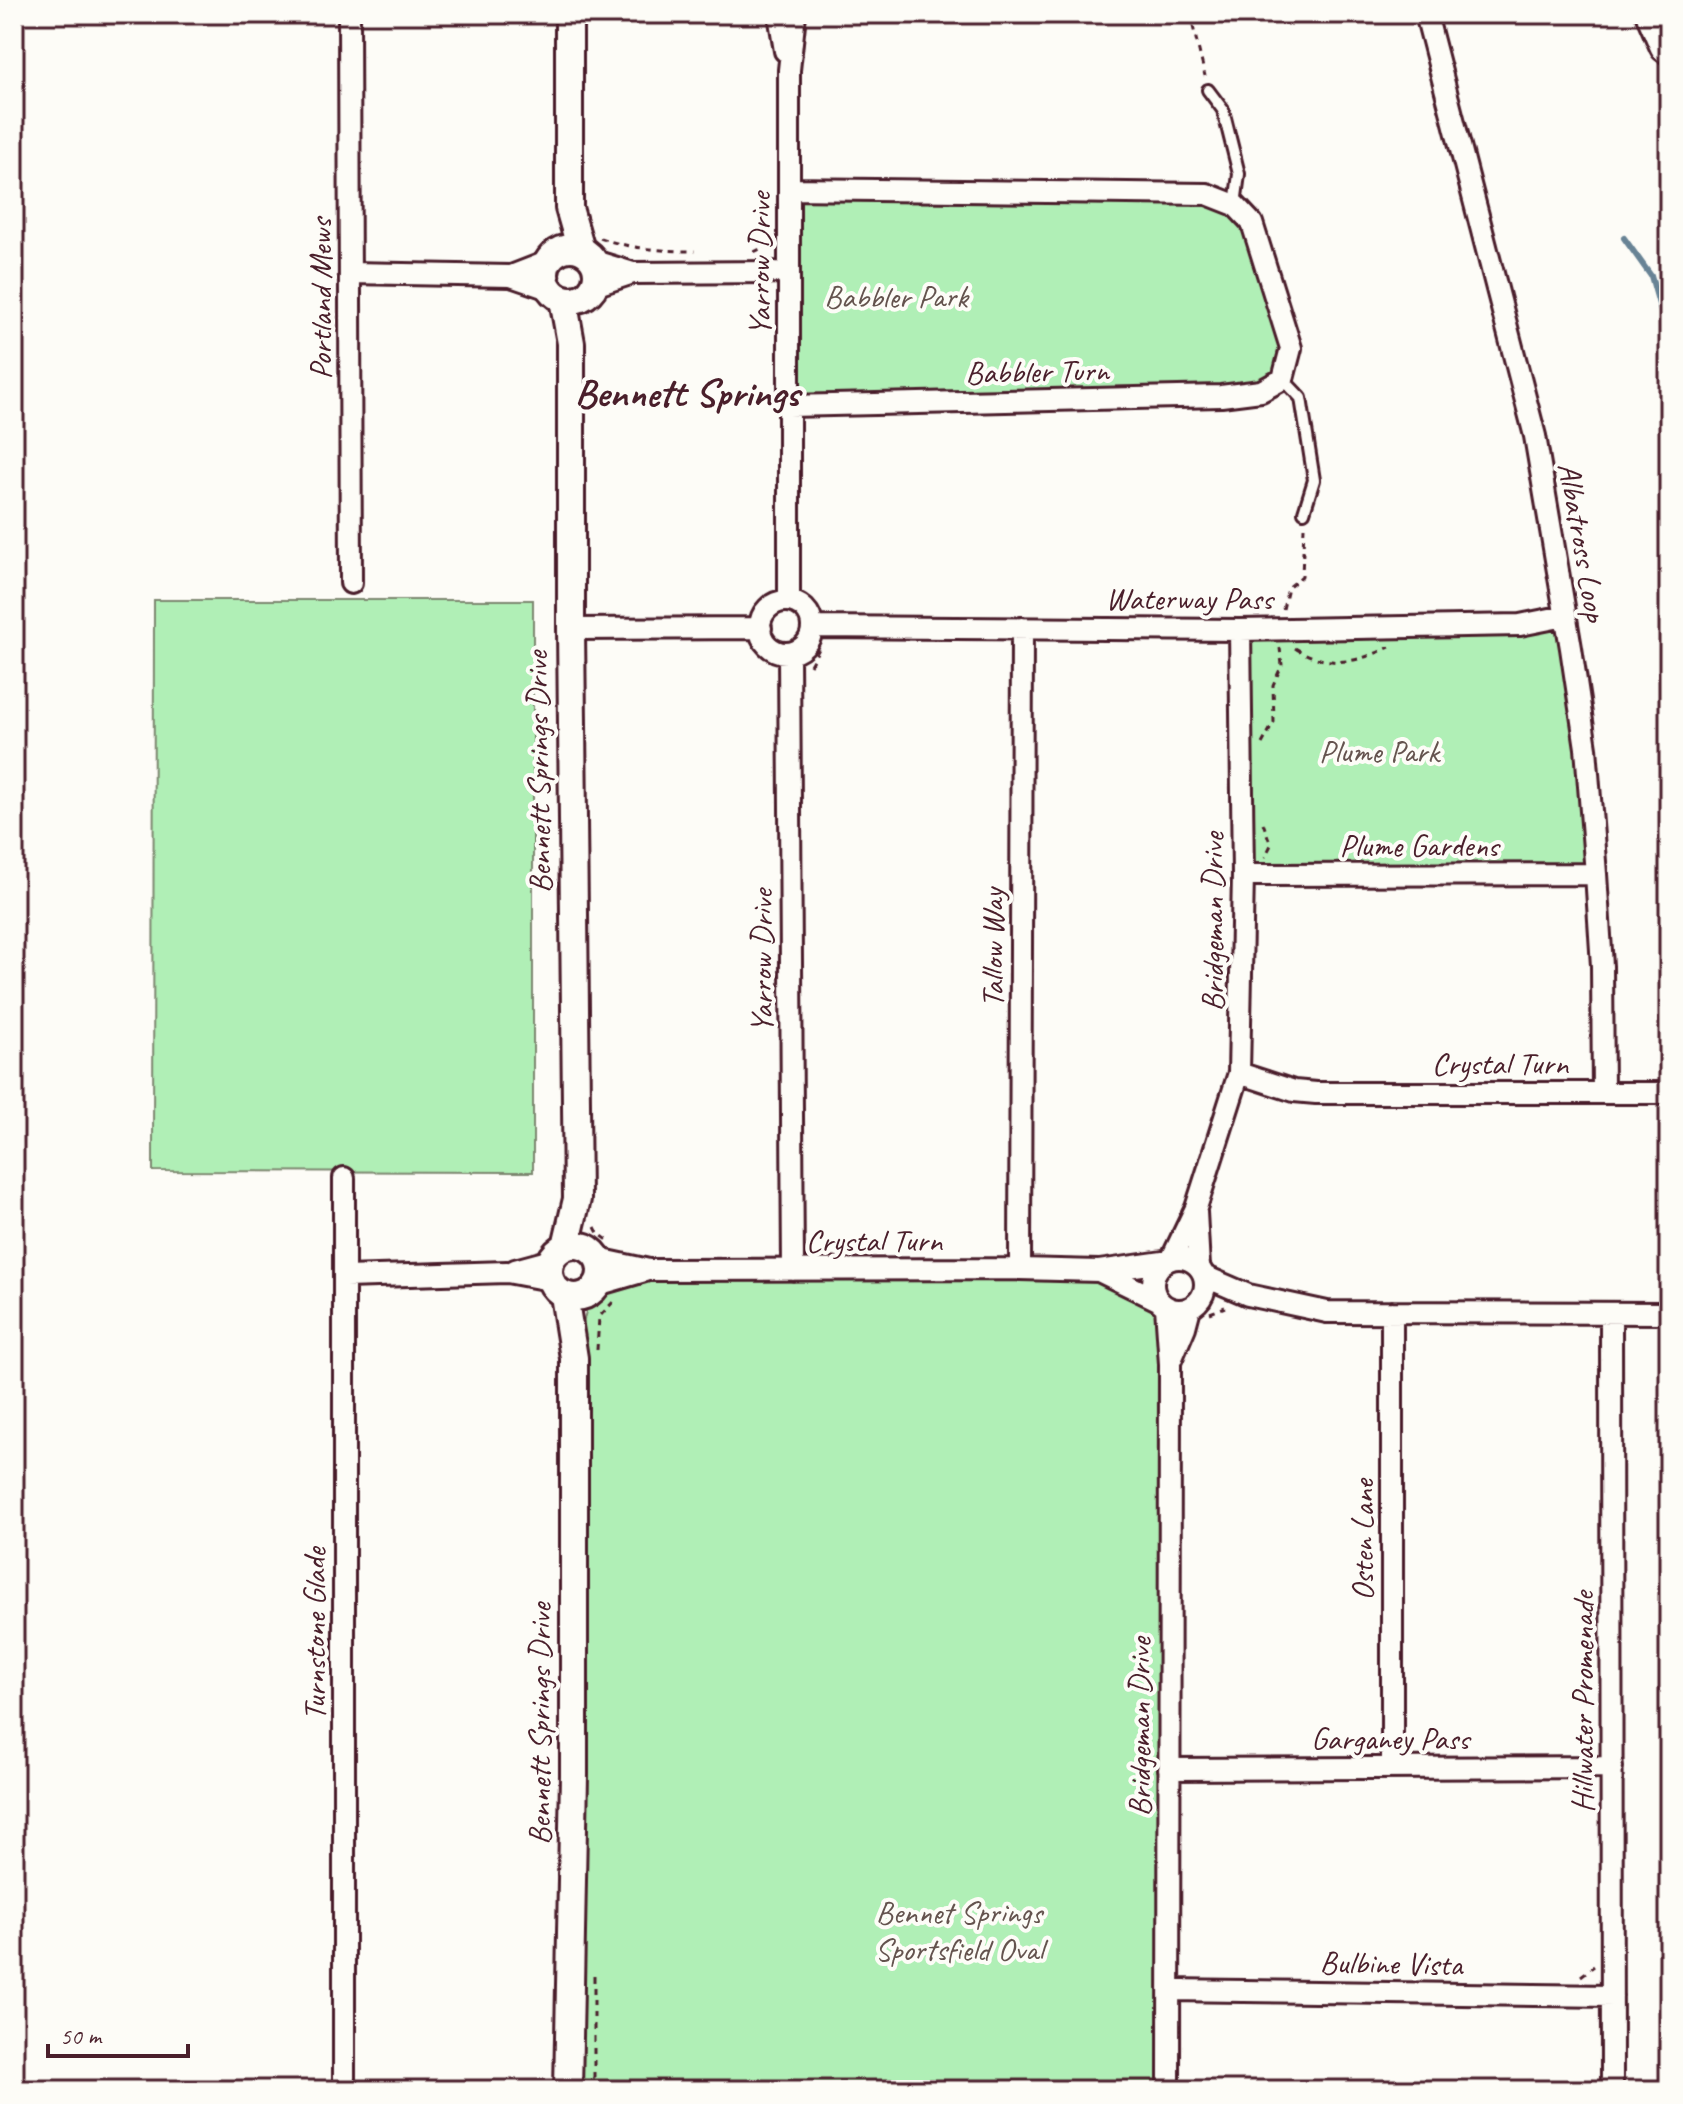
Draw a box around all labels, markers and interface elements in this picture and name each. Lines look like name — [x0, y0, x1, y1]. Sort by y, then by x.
street label: Yarrow Drive — [739, 189, 780, 336]
street label: Portland Mews — [300, 215, 341, 380]
park label: Babbler Park — [824, 276, 970, 317]
street label: Babbler Turn — [965, 350, 1111, 393]
district label: Bennett Springs — [575, 368, 803, 418]
street label: Albatross Loop — [1548, 459, 1617, 627]
street label: Waterway Pass — [1105, 578, 1276, 619]
street label: Bennett Springs Drive — [516, 648, 561, 893]
park label: Plume Park — [1319, 731, 1441, 772]
street label: Plume Gardens — [1339, 825, 1502, 866]
street label: Bridgeman Drive — [1192, 830, 1233, 1012]
street label: Tallow Way — [972, 885, 1013, 1008]
street label: Yarrow Drive — [741, 886, 782, 1033]
street label: Crystal Turn — [1432, 1043, 1570, 1084]
street label: Crystal Turn — [806, 1220, 944, 1261]
street label: Osten Lane — [1342, 1477, 1383, 1601]
street label: Turnstone Glade — [294, 1545, 335, 1720]
street label: Hillwater Promenade — [1562, 1589, 1603, 1813]
street label: Bennett Springs Drive — [519, 1600, 560, 1845]
street label: Bridgeman Drive — [1119, 1635, 1160, 1817]
street label: Garganey Pass — [1311, 1718, 1472, 1759]
park label: Bennet Springs Sportsfield Oval — [875, 1892, 1049, 1970]
street label: Bulbine Vista — [1319, 1942, 1465, 1985]
scale bar — [48, 2008, 188, 2058]
text: 50 m — [60, 2021, 103, 2051]

